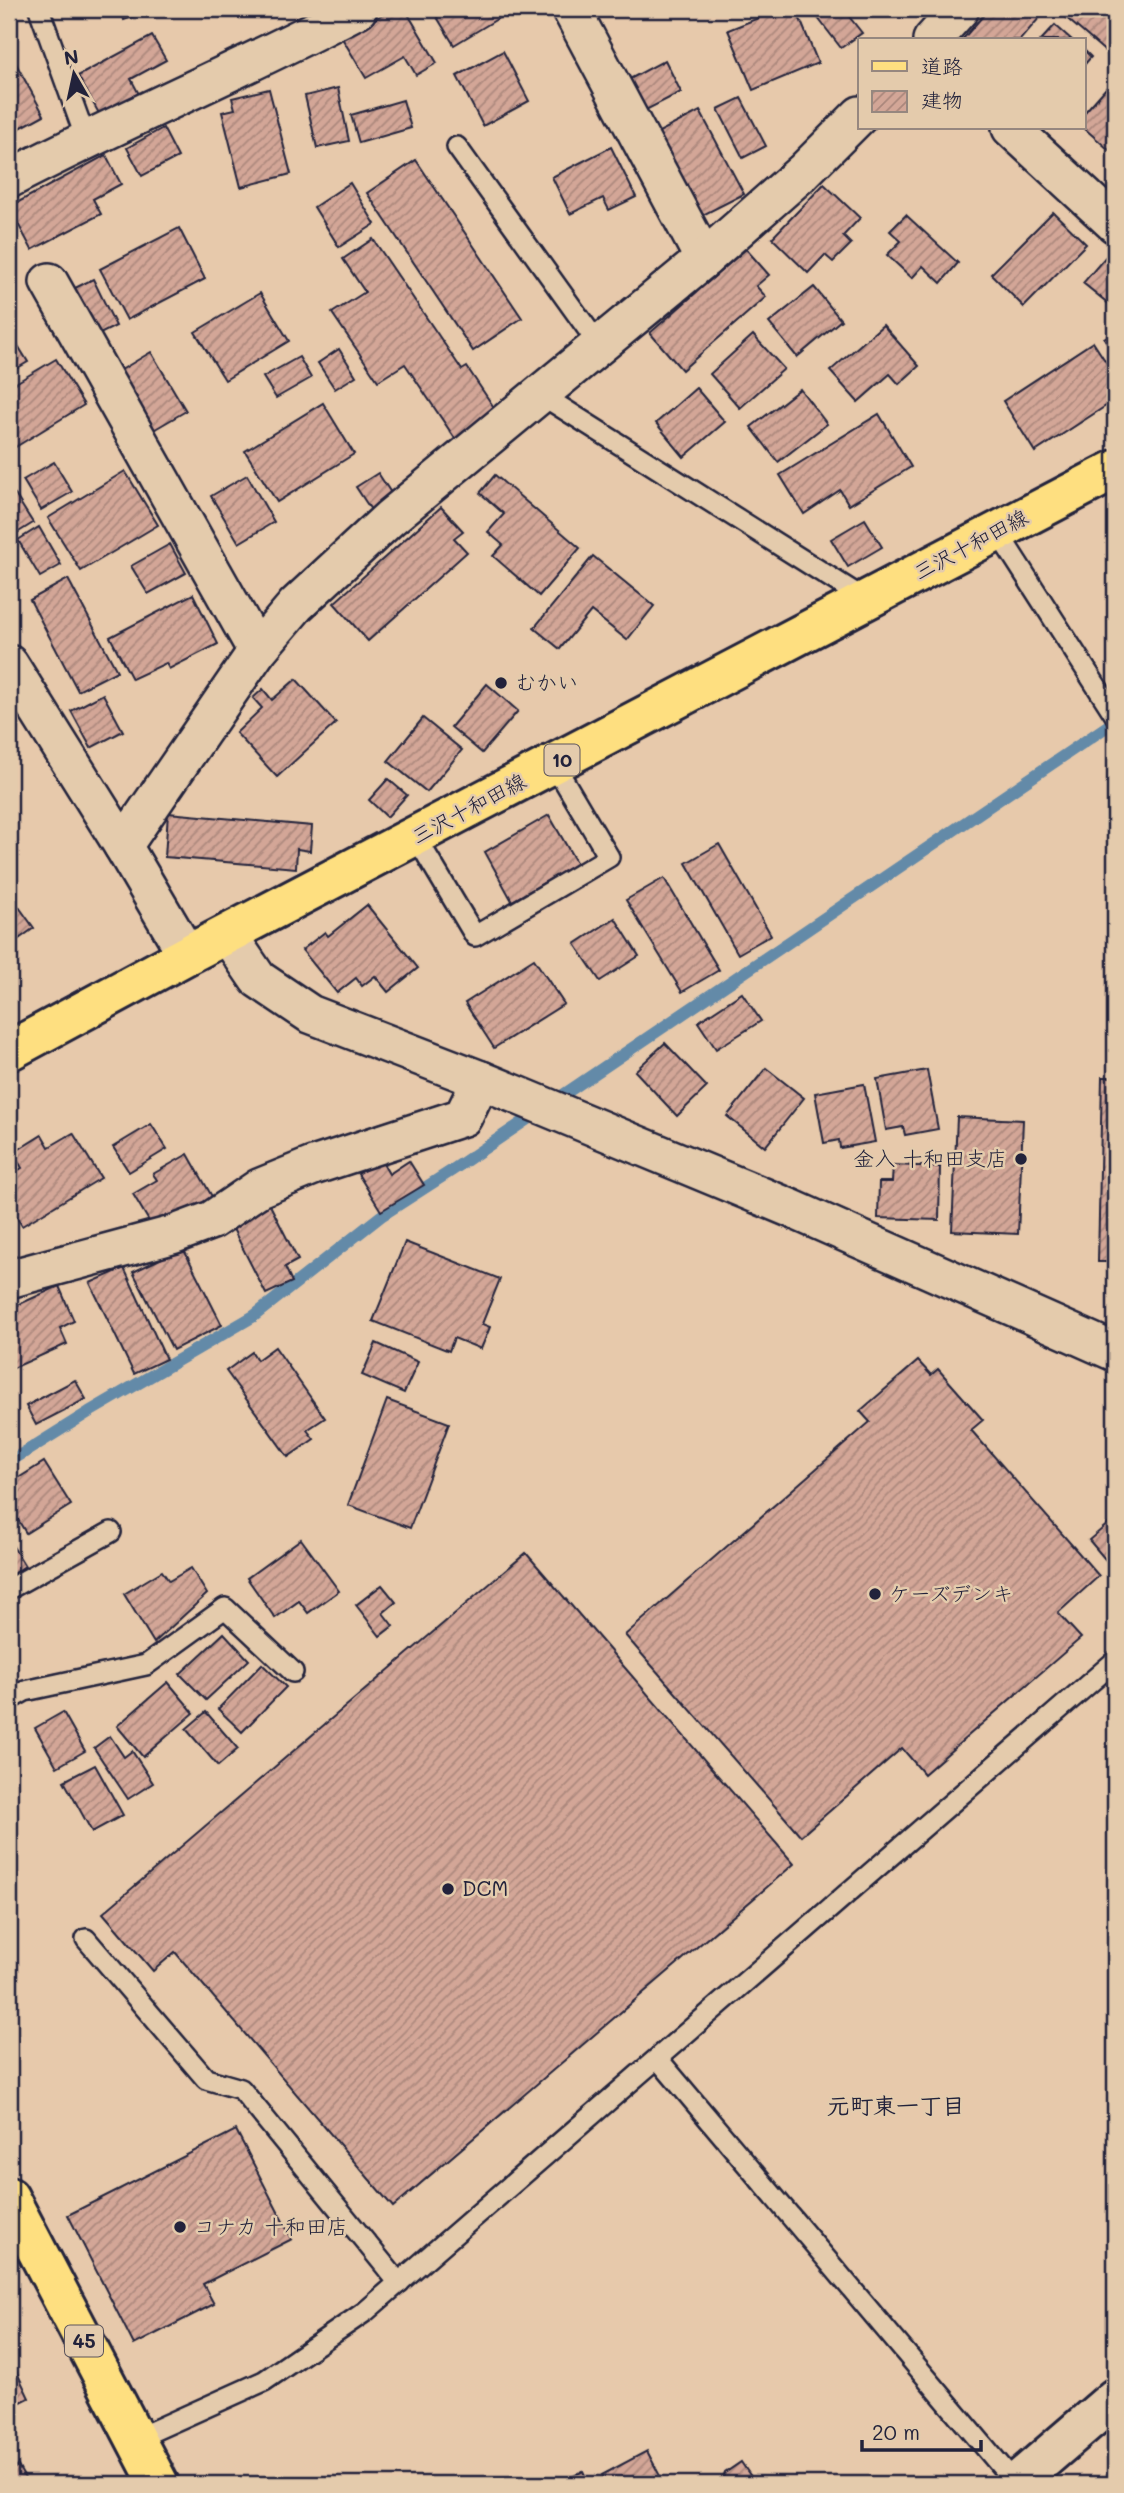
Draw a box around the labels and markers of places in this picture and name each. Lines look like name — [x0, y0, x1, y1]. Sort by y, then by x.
place label: むかい — [515, 668, 578, 695]
marker: むかい — [493, 675, 509, 691]
place label: 金入 十和田支店 — [853, 1144, 1007, 1171]
marker: 金入 十和田支店 — [1013, 1151, 1029, 1167]
place label: ケーズデンキ — [889, 1579, 1013, 1606]
marker: ケーズデンキ — [867, 1586, 883, 1602]
place label: DCM — [462, 1874, 508, 1901]
marker: DCM — [440, 1881, 456, 1897]
place label: コナカ 十和田店 — [194, 2212, 348, 2239]
marker: コナカ 十和田店 — [172, 2219, 188, 2235]

